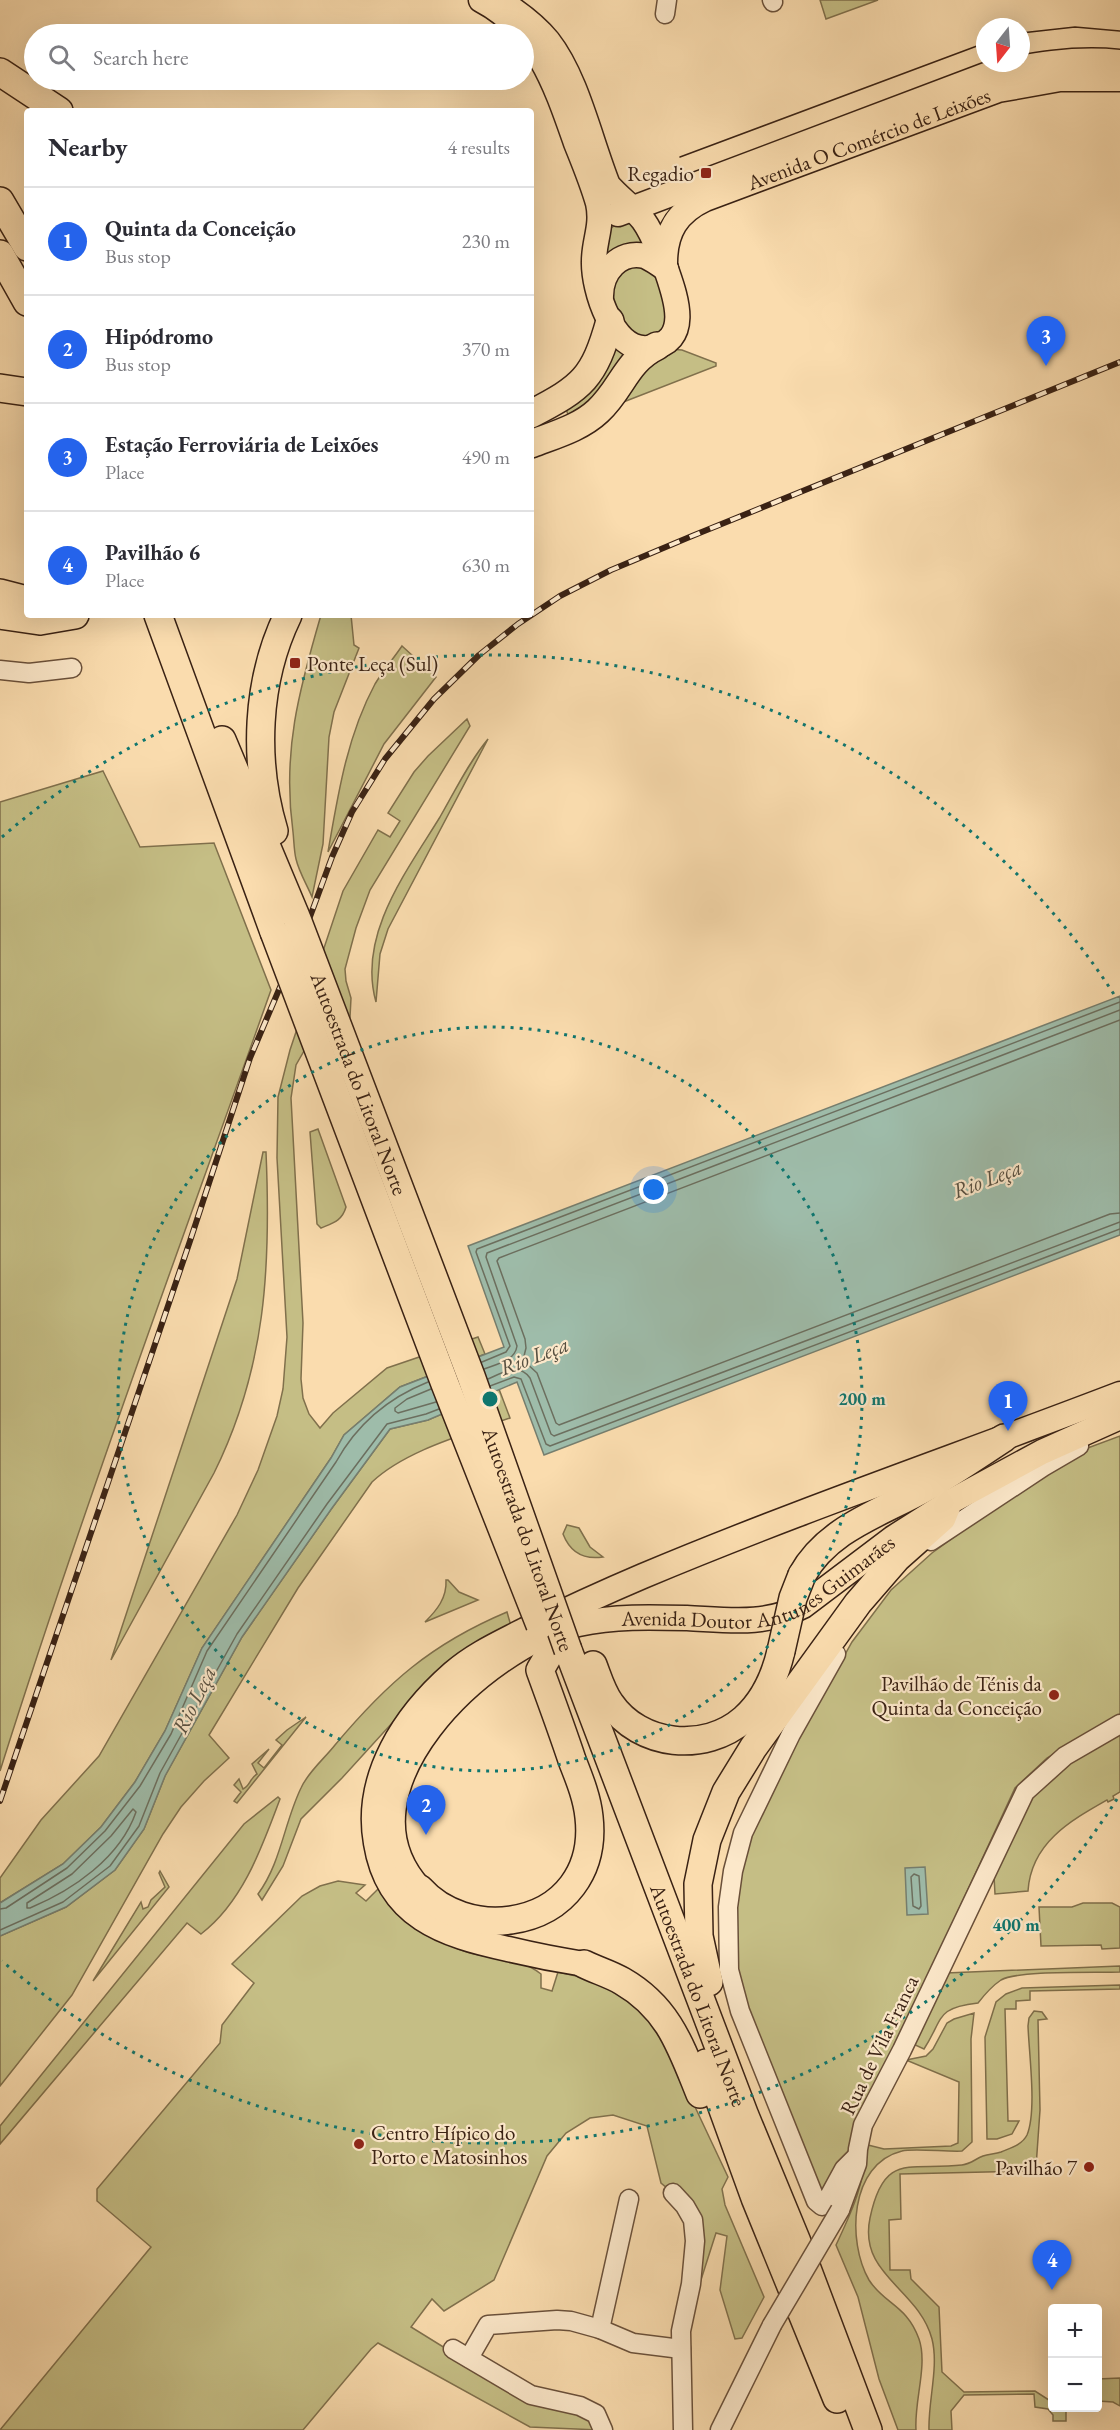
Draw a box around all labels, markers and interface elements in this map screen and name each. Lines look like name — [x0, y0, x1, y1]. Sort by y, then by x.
north arrow — [976, 18, 1030, 72]
search box — [24, 24, 534, 90]
icon: search — [45, 41, 78, 74]
text: Search here — [93, 43, 188, 72]
street label: Avenida O Comércio de Leixões — [742, 81, 994, 196]
text: Nearby — [48, 130, 128, 164]
text: 4 results — [447, 134, 510, 160]
place label: Regadio — [627, 160, 694, 187]
marker: Regadio — [699, 166, 713, 180]
text: Quinta da Conceição — [105, 214, 296, 243]
text: 1 — [62, 228, 73, 254]
text: 230 m — [462, 228, 510, 254]
text: Bus stop — [105, 243, 171, 269]
pin: 3 — [1026, 316, 1066, 366]
text: Hipódromo — [105, 322, 213, 351]
text: 2 — [62, 336, 73, 362]
text: 370 m — [462, 336, 510, 362]
text: Bus stop — [105, 351, 171, 377]
text: Estação Ferroviária de Leixões — [105, 430, 378, 459]
text: 3 — [62, 444, 73, 470]
text: 490 m — [462, 444, 510, 470]
text: Place — [105, 459, 144, 485]
text: Pavilhão 6 — [105, 538, 200, 567]
text: 4 — [62, 552, 73, 578]
text: 630 m — [462, 552, 510, 578]
text: Place — [105, 567, 144, 593]
place label: Ponte Leça (Sul) — [307, 650, 438, 677]
marker: Ponte Leça (Sul) — [288, 656, 302, 670]
street label: Autoestrada do Litoral Norte — [305, 967, 414, 1199]
water label: Rio Leça — [948, 1153, 1026, 1205]
your location — [639, 1175, 668, 1204]
water label: Rio Leça — [495, 1330, 573, 1382]
pin: 1 — [988, 1382, 1028, 1431]
text: 200 m — [838, 1387, 886, 1410]
centre of rings — [480, 1389, 500, 1409]
street label: Autoestrada do Litoral Norte — [476, 1422, 581, 1655]
street label: Avenida Doutor Antunes Guimarães — [620, 1528, 900, 1634]
water label: Rio Leça — [165, 1661, 223, 1739]
place label: Pavilhão de Ténis da Quinta da Conceição — [871, 1670, 1043, 1722]
marker: Pavilhão de Ténis da Quinta da Conceição — [1047, 1688, 1061, 1702]
pin: 2 — [406, 1786, 446, 1835]
street label: Autoestrada do Litoral Norte — [644, 1879, 754, 2110]
text: 400 m — [992, 1913, 1040, 1936]
street label: Rua de Vila Franca — [834, 1970, 925, 2119]
place label: Centro Hípico do Porto e Matosinhos — [371, 2119, 528, 2170]
marker: Centro Hípico do Porto e Matosinhos — [352, 2137, 366, 2151]
place label: Pavilhão 7 — [995, 2154, 1078, 2181]
marker: Pavilhão 7 — [1082, 2160, 1096, 2174]
pin: 4 — [1032, 2240, 1072, 2290]
map controls — [1048, 2304, 1102, 2412]
button: + — [1048, 2304, 1102, 2358]
button: − — [1048, 2358, 1102, 2412]

